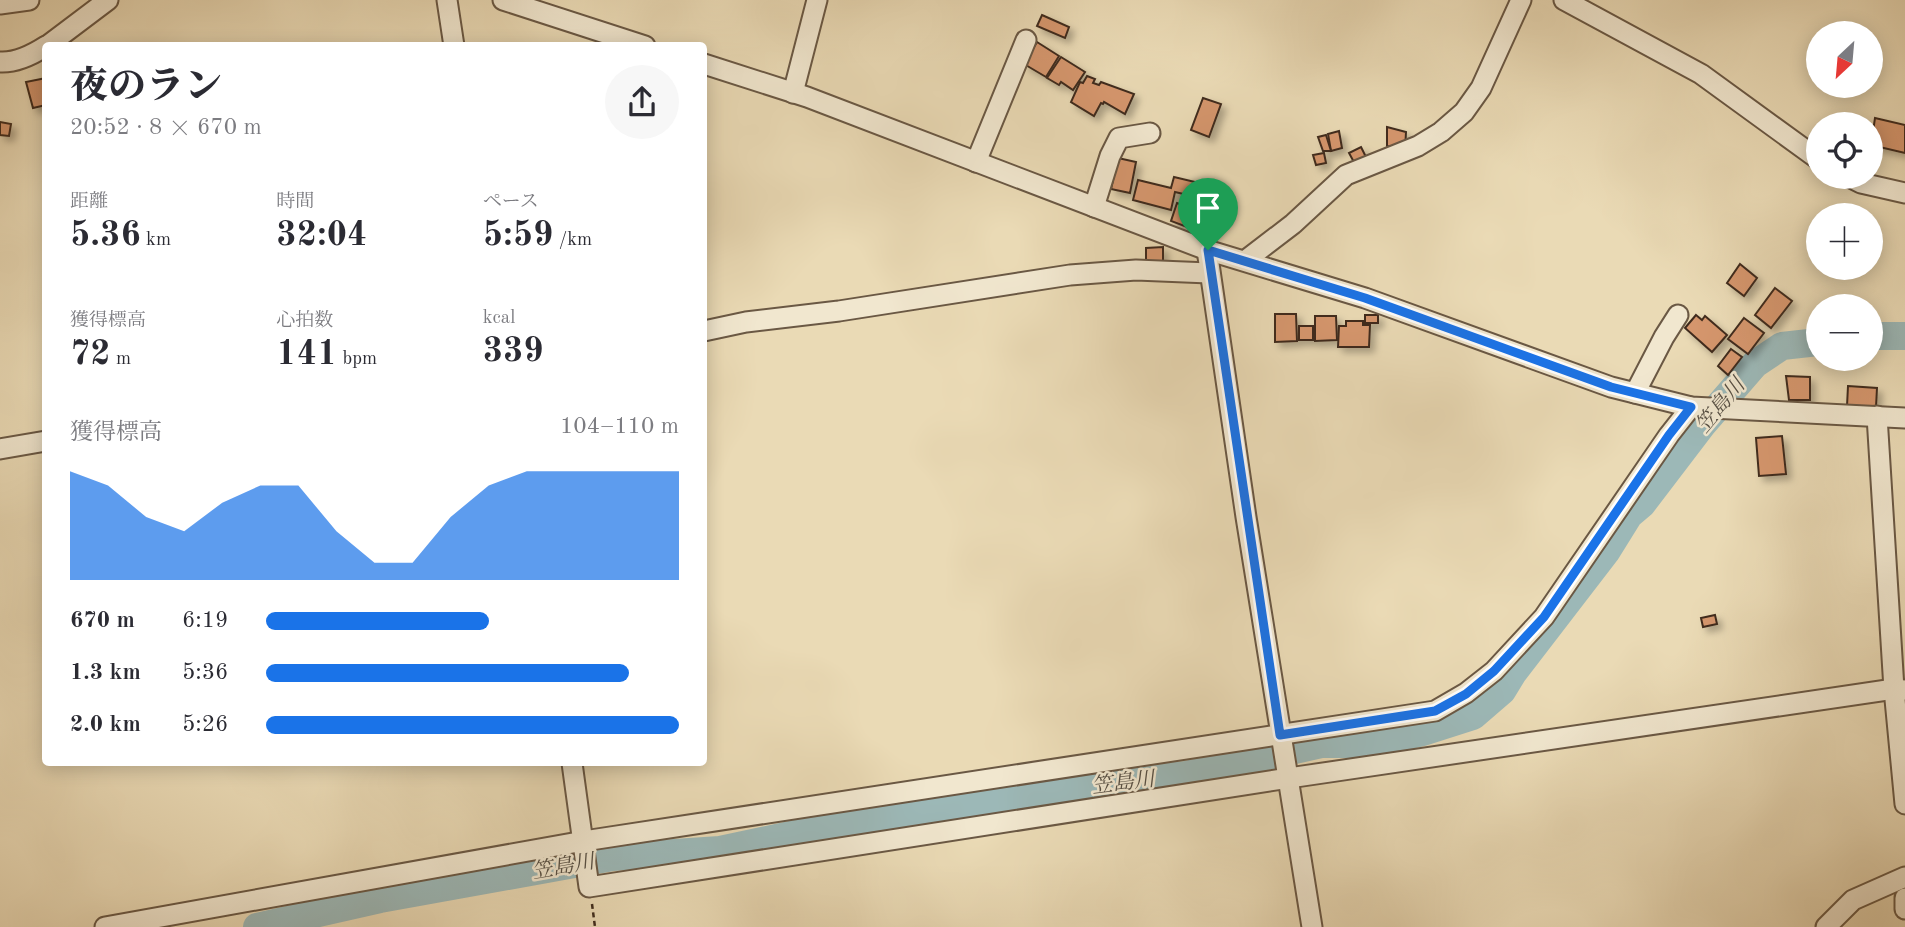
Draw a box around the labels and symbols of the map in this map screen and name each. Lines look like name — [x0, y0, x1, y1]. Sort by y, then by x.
north arrow — [1806, 21, 1883, 98]
pin — [1178, 178, 1238, 250]
water label: 笠島川 — [1691, 372, 1751, 437]
water label: 笠島川 — [1090, 767, 1158, 798]
water label: 笠島川 — [530, 849, 598, 883]

